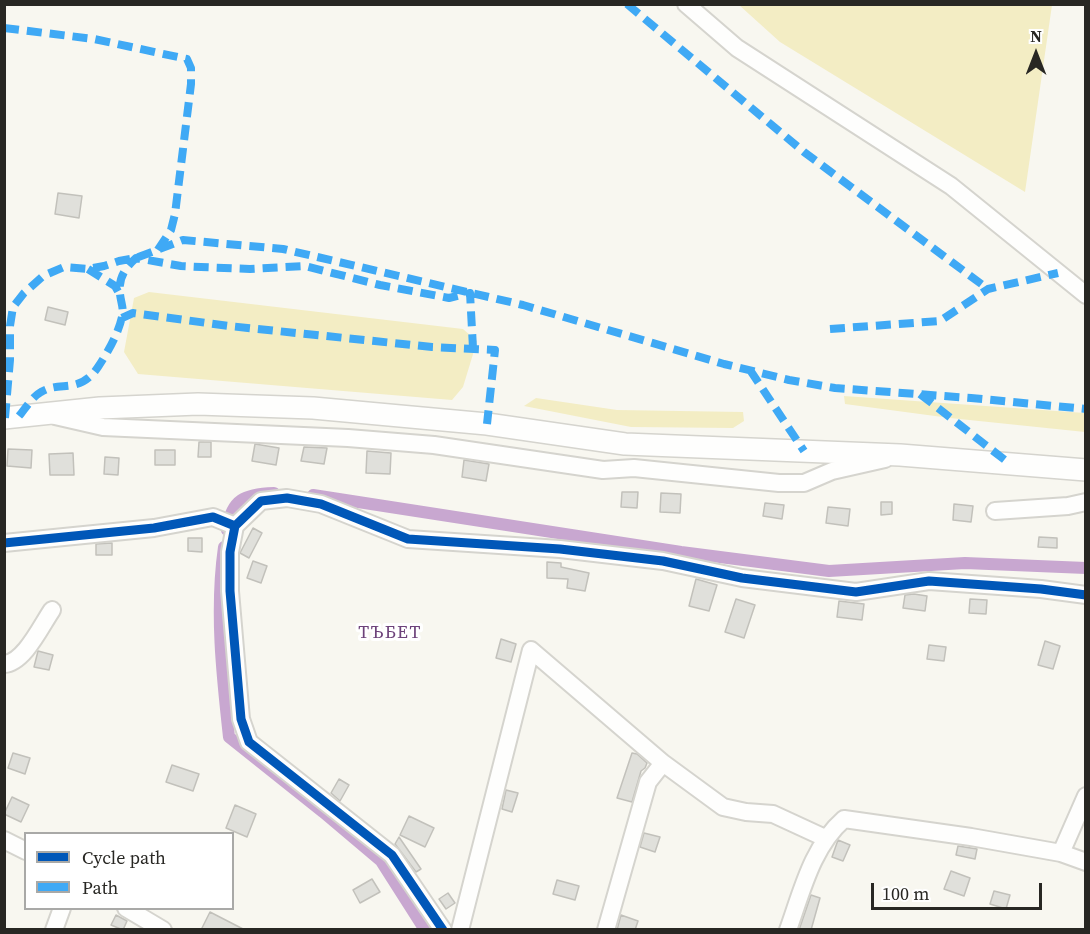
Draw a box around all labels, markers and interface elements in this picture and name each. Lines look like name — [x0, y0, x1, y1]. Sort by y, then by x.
north arrow — [1006, 24, 1066, 84]
text: N — [1030, 25, 1042, 47]
district label: ТЪБЕТ — [358, 622, 422, 644]
legend — [24, 832, 234, 910]
text: Cycle path — [82, 845, 166, 870]
scale bar — [874, 871, 1045, 909]
text: Path — [82, 875, 118, 900]
text: 100 m — [882, 881, 929, 906]

